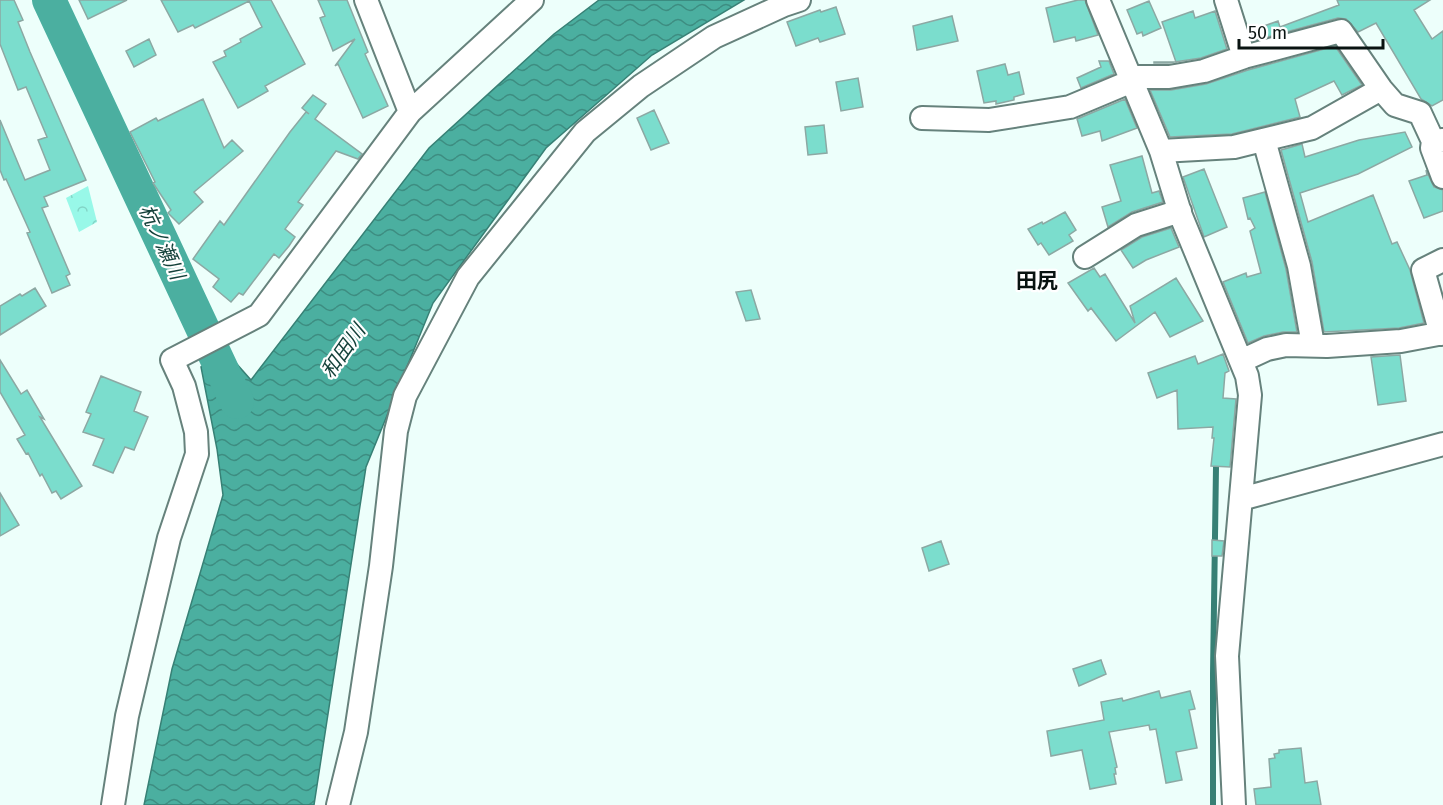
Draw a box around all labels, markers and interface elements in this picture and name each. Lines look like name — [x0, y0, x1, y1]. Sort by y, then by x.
scale bar — [1239, 12, 1383, 50]
text: 50 m — [1248, 22, 1287, 44]
water label: 杭ノ瀬川 — [134, 201, 191, 285]
district label: 田尻 — [1016, 268, 1058, 294]
water label: 和田川 — [316, 318, 371, 382]

